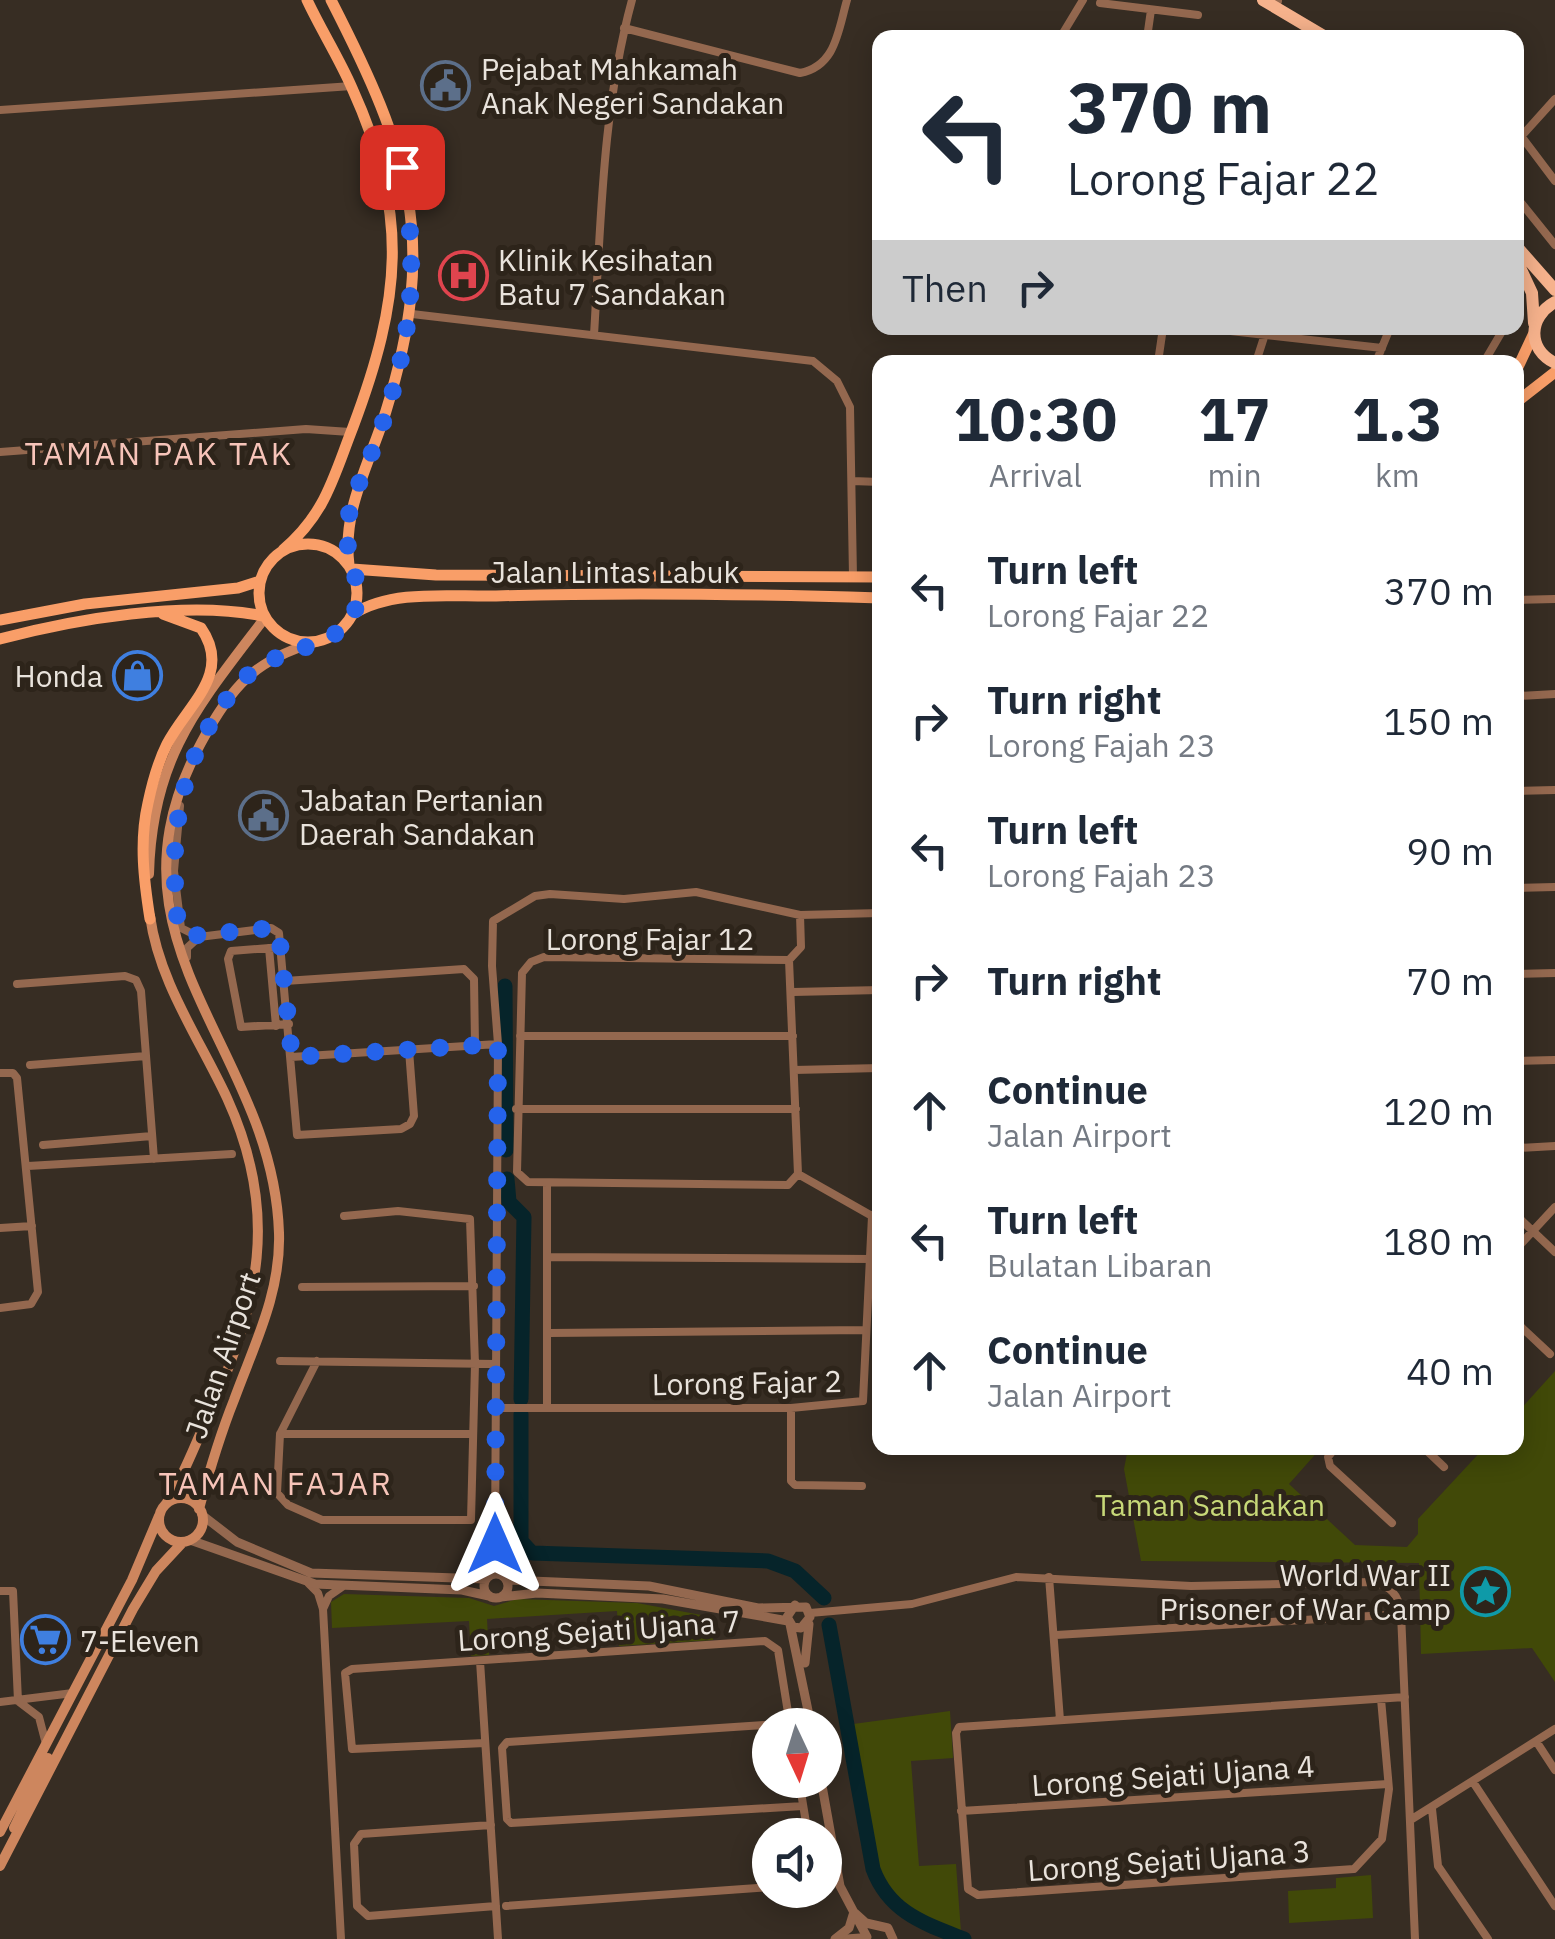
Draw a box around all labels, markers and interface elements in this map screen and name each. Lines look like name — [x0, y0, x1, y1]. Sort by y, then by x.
place label: Pejabat Mahkamah Anak Negeri Sandakan — [481, 49, 784, 122]
public building icon: Pejabat Mahkamah Anak Negeri Sandakan — [420, 59, 472, 111]
text: 370 m — [1067, 61, 1272, 152]
icon: left — [902, 70, 1032, 200]
pin — [360, 125, 445, 210]
icon: arrive — [375, 140, 430, 195]
text: Lorong Fajar 22 — [1067, 149, 1380, 207]
place label: Klinik Kesihatan Batu 7 Sandakan — [498, 240, 726, 313]
hospital icon: Klinik Kesihatan Batu 7 Sandakan — [437, 250, 489, 302]
icon: right — [1008, 260, 1063, 315]
text: Then — [902, 263, 988, 312]
text: 10:30 — [953, 379, 1117, 458]
text: 17 — [1199, 379, 1271, 458]
text: 1.3 — [1352, 379, 1443, 458]
district label: TAMAN PAK TAK — [24, 432, 294, 474]
text: Arrival — [989, 454, 1082, 496]
text: min — [1208, 454, 1262, 496]
text: km — [1375, 454, 1420, 496]
text: Turn left — [987, 545, 1138, 594]
street label: Jalan Lintas Labuk — [491, 552, 740, 591]
icon: left — [902, 563, 957, 618]
text: 370 m — [1383, 566, 1494, 615]
text: Lorong Fajar 22 — [987, 594, 1209, 636]
shop icon: Honda — [112, 649, 164, 701]
place label: Honda — [15, 656, 103, 695]
text: Turn right — [987, 675, 1162, 724]
icon: right — [902, 693, 957, 748]
text: 150 m — [1383, 696, 1494, 745]
text: Lorong Fajah 23 — [987, 724, 1216, 766]
place label: Jabatan Pertanian Daerah Sandakan — [299, 780, 544, 853]
public building icon: Jabatan Pertanian Daerah Sandakan — [238, 790, 290, 842]
text: Turn left — [987, 805, 1138, 854]
icon: left — [902, 823, 957, 878]
text: 90 m — [1406, 826, 1494, 875]
text: Lorong Fajah 23 — [987, 854, 1216, 896]
street label: Lorong Fajar 12 — [546, 919, 754, 958]
icon: right — [902, 953, 957, 1008]
text: Turn right — [987, 956, 1162, 1005]
text: 70 m — [1406, 956, 1494, 1005]
text: Continue — [987, 1065, 1148, 1114]
icon: ahead — [902, 1083, 957, 1138]
text: 120 m — [1383, 1086, 1494, 1135]
text: Jalan Airport — [987, 1114, 1172, 1156]
text: Turn left — [987, 1195, 1138, 1244]
icon: left — [902, 1213, 957, 1268]
text: 180 m — [1383, 1216, 1494, 1265]
text: Bulatan Libaran — [987, 1244, 1212, 1286]
street label: Jalan Airport — [175, 1267, 269, 1443]
text: Continue — [987, 1325, 1148, 1374]
icon: ahead — [902, 1343, 957, 1398]
text: 40 m — [1406, 1346, 1494, 1395]
street label: Lorong Fajar 2 — [651, 1361, 843, 1403]
text: Jalan Airport — [987, 1374, 1172, 1416]
district label: TAMAN FAJAR — [158, 1462, 394, 1504]
park label: Taman Sandakan — [1095, 1485, 1325, 1524]
position arrow — [443, 1492, 547, 1596]
place label: World War II Prisoner of War Camp — [1159, 1555, 1451, 1628]
place icon: World War II Prisoner of War Camp — [1460, 1565, 1512, 1617]
street label: Lorong Sejati Ujana 7 — [456, 1601, 742, 1659]
supermarket icon: 7-Eleven — [19, 1614, 71, 1666]
place label: 7-Eleven — [80, 1621, 200, 1660]
north arrow — [752, 1708, 842, 1798]
map controls — [752, 1708, 842, 1908]
street label: Lorong Sejati Ujana 4 — [1030, 1746, 1316, 1804]
button: sound — [752, 1818, 842, 1908]
street label: Lorong Sejati Ujana 3 — [1026, 1831, 1312, 1889]

